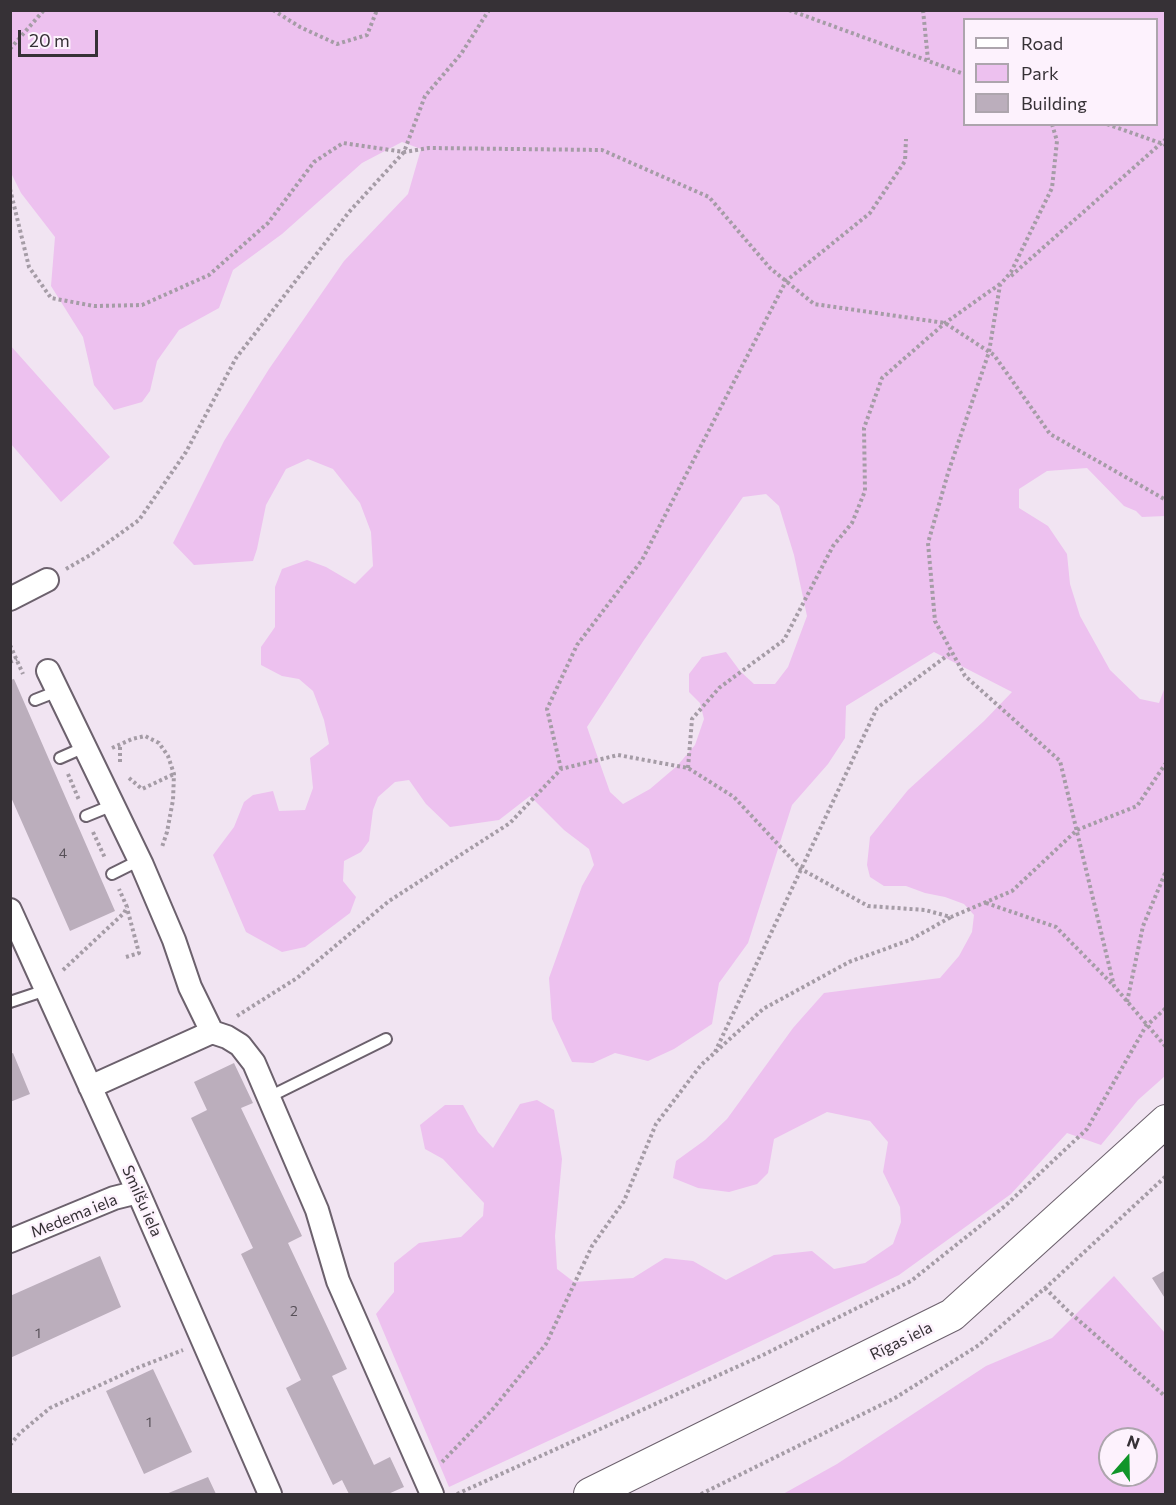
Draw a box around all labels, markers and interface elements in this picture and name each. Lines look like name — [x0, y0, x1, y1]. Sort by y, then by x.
scale bar — [21, 18, 100, 56]
legend — [963, 18, 1158, 126]
text: 20 m — [29, 29, 70, 51]
text: Road — [1021, 32, 1063, 54]
text: Park — [1021, 62, 1059, 84]
text: Building — [1021, 92, 1087, 114]
house number: 4 — [59, 845, 67, 861]
street label: Smilšu iela — [118, 1162, 166, 1240]
street label: Medema iela — [28, 1190, 120, 1242]
house number: 2 — [290, 1303, 298, 1319]
street label: Rīgas iela — [867, 1318, 935, 1364]
house number: 1 — [35, 1325, 41, 1341]
house number: 1 — [146, 1414, 152, 1430]
north arrow — [1098, 1427, 1158, 1487]
text: N — [1125, 1431, 1143, 1452]

